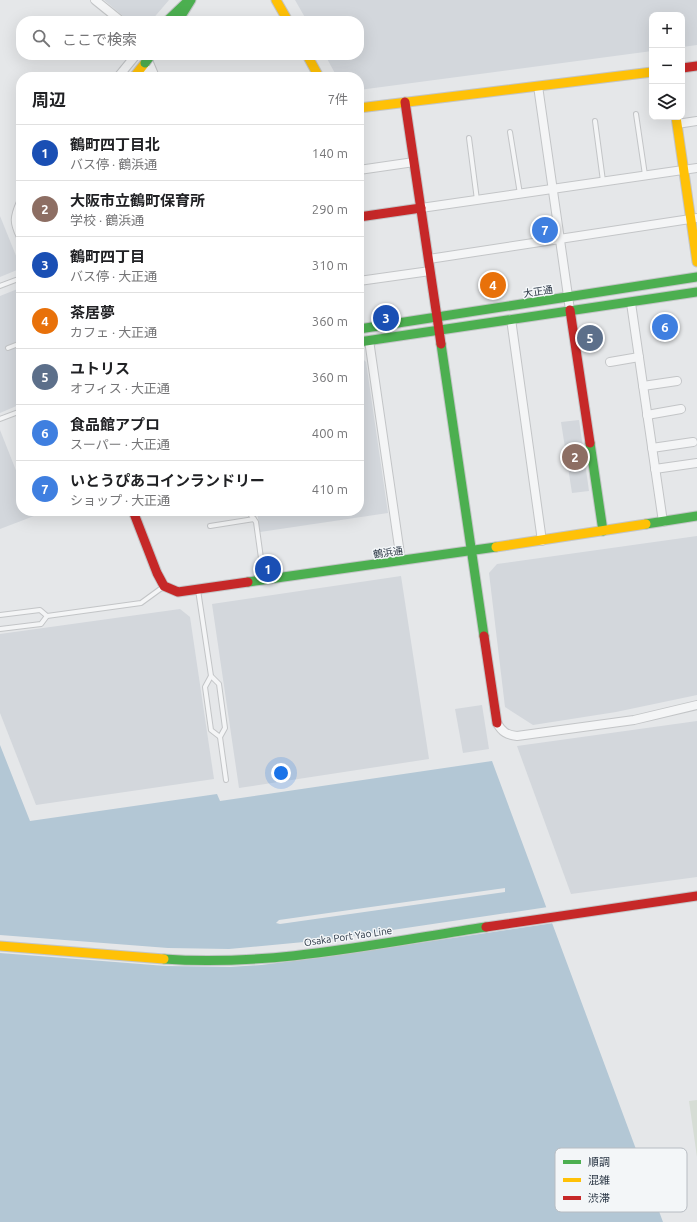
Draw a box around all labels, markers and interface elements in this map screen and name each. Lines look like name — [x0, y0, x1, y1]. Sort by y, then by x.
map controls — [649, 12, 685, 120]
button: + — [649, 12, 685, 48]
search box — [16, 16, 364, 60]
icon: search — [30, 27, 52, 49]
text: ここで検索 — [62, 31, 137, 48]
button: − — [649, 48, 685, 84]
button: layers — [649, 84, 685, 120]
text: 周辺 — [32, 90, 66, 109]
text: 7件 — [328, 92, 348, 106]
text: 鶴町四丁目北 — [70, 136, 160, 153]
text: 1 — [41, 146, 49, 160]
text: 140 m — [312, 146, 348, 160]
text: バス停 · 鶴浜通 — [70, 157, 157, 171]
text: 大阪市立鶴町保育所 — [70, 192, 205, 209]
text: 2 — [41, 202, 49, 216]
text: 290 m — [312, 202, 348, 216]
text: 学校 · 鶴浜通 — [70, 213, 144, 227]
pin: 7 — [532, 215, 558, 245]
text: 鶴町四丁目 — [70, 248, 145, 265]
text: 3 — [41, 258, 49, 272]
text: 310 m — [312, 258, 348, 272]
text: バス停 · 大正通 — [70, 269, 157, 283]
pin: 4 — [480, 270, 506, 300]
street label: 大正通 — [522, 284, 554, 299]
pin: 3 — [373, 303, 399, 333]
text: 茶居夢 — [70, 304, 115, 321]
pin: 6 — [652, 312, 678, 342]
text: 4 — [41, 314, 49, 328]
text: 360 m — [312, 314, 348, 328]
pin: 5 — [577, 323, 603, 353]
text: カフェ · 大正通 — [70, 325, 157, 339]
text: ユトリス — [70, 360, 130, 377]
text: 5 — [41, 370, 49, 384]
text: 360 m — [312, 370, 348, 384]
text: オフィス · 大正通 — [70, 381, 170, 395]
text: 食品館アプロ — [70, 416, 160, 433]
text: 6 — [41, 426, 49, 440]
text: 400 m — [312, 426, 348, 440]
text: スーパー · 大正通 — [70, 437, 170, 451]
pin: 2 — [562, 442, 588, 472]
text: いとうぴあコインランドリー — [70, 472, 265, 489]
text: 7 — [41, 482, 49, 496]
text: 410 m — [312, 482, 348, 496]
text: ショップ · 大正通 — [70, 493, 170, 507]
street label: 鶴浜通 — [372, 545, 404, 560]
pin: 1 — [255, 554, 281, 584]
your location — [271, 763, 291, 783]
street label: Osaka Port Yao Line — [303, 925, 393, 948]
legend — [555, 1148, 687, 1212]
text: 順調 — [588, 1156, 610, 1168]
text: 混雑 — [588, 1174, 610, 1186]
text: 渋滞 — [588, 1192, 610, 1204]

